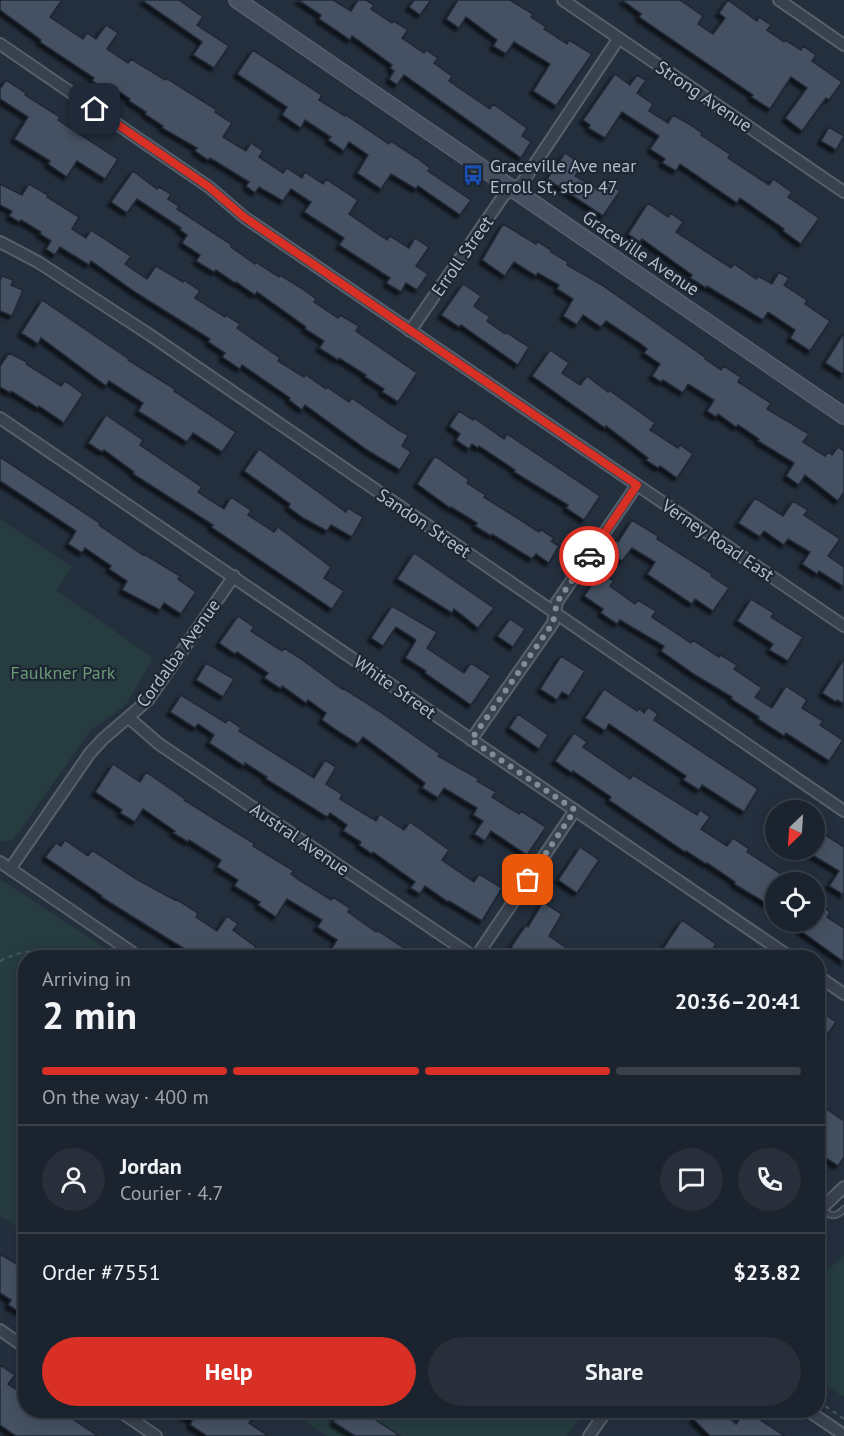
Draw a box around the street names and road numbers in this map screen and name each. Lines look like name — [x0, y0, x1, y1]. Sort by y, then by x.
street label: Strong Avenue — [651, 55, 757, 137]
street label: Graceville Avenue — [578, 205, 704, 301]
street label: Erroll Street — [426, 211, 498, 301]
street label: Sandon Street — [373, 483, 475, 563]
street label: Verney Road East — [657, 493, 779, 586]
street label: Cordalba Avenue — [131, 594, 225, 712]
street label: White Street — [349, 650, 441, 724]
street label: Austral Avenue — [246, 797, 354, 881]

